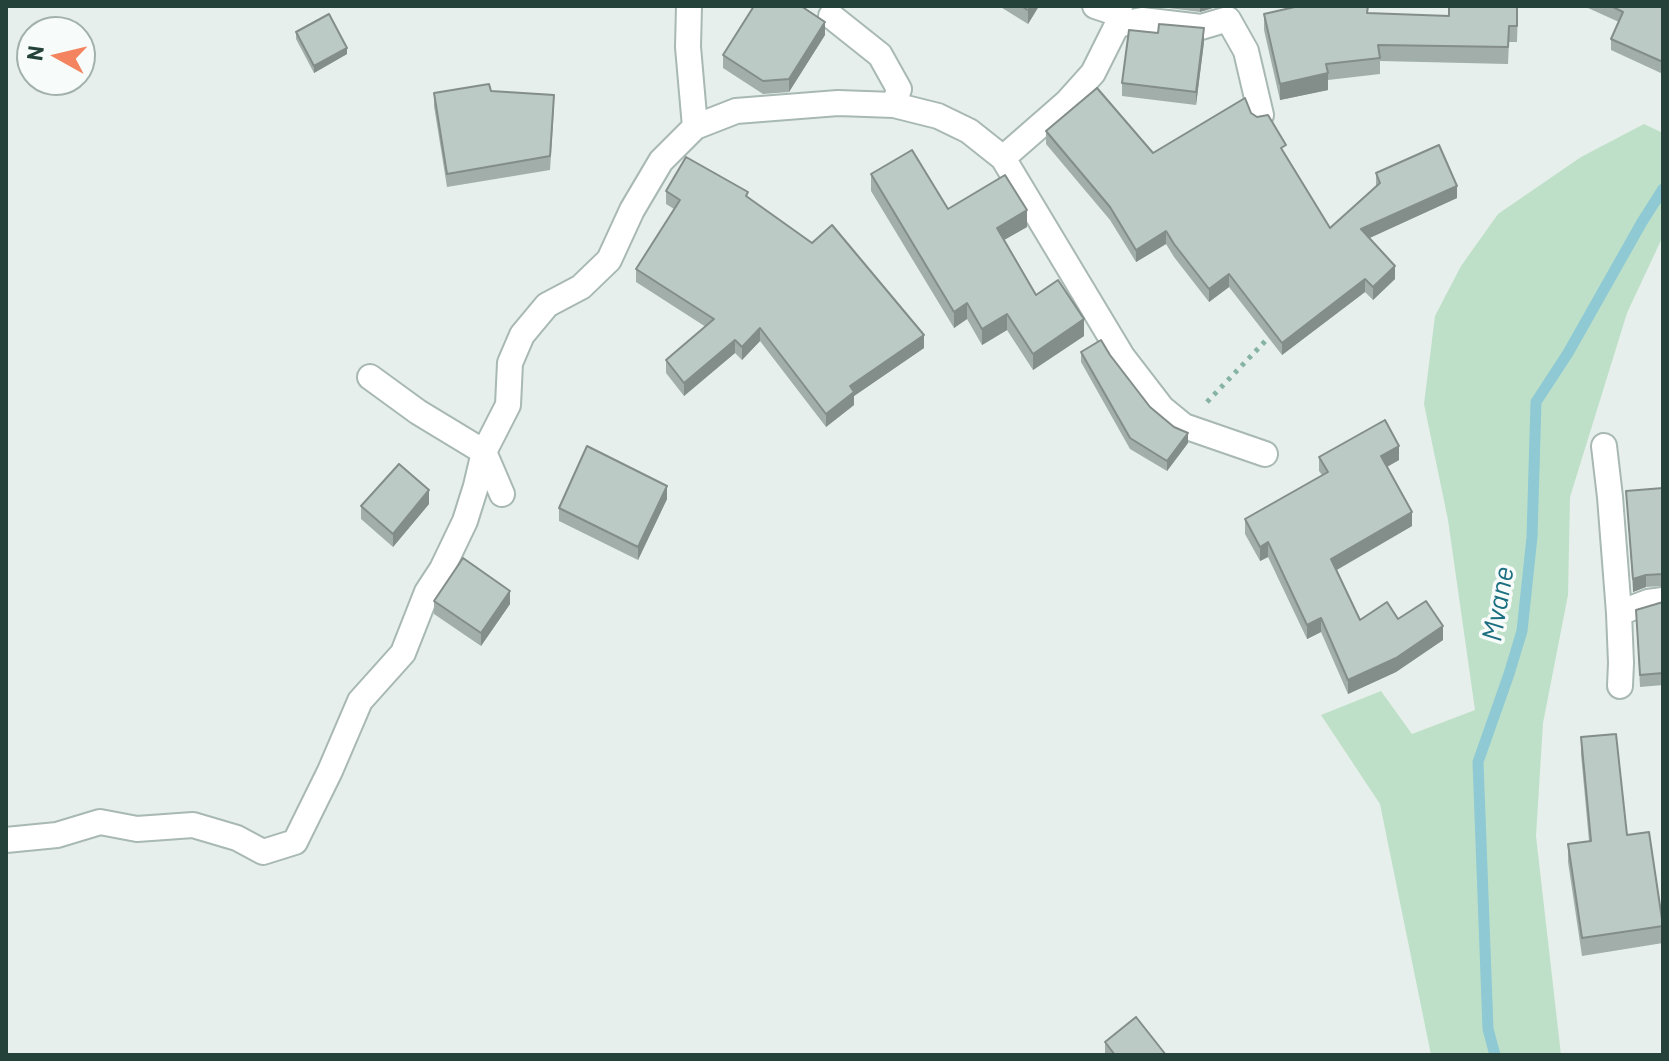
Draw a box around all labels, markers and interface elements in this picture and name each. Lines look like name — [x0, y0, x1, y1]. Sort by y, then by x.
north arrow — [16, 16, 96, 96]
text: N — [20, 44, 48, 62]
water label: Mvane — [1475, 564, 1521, 644]

